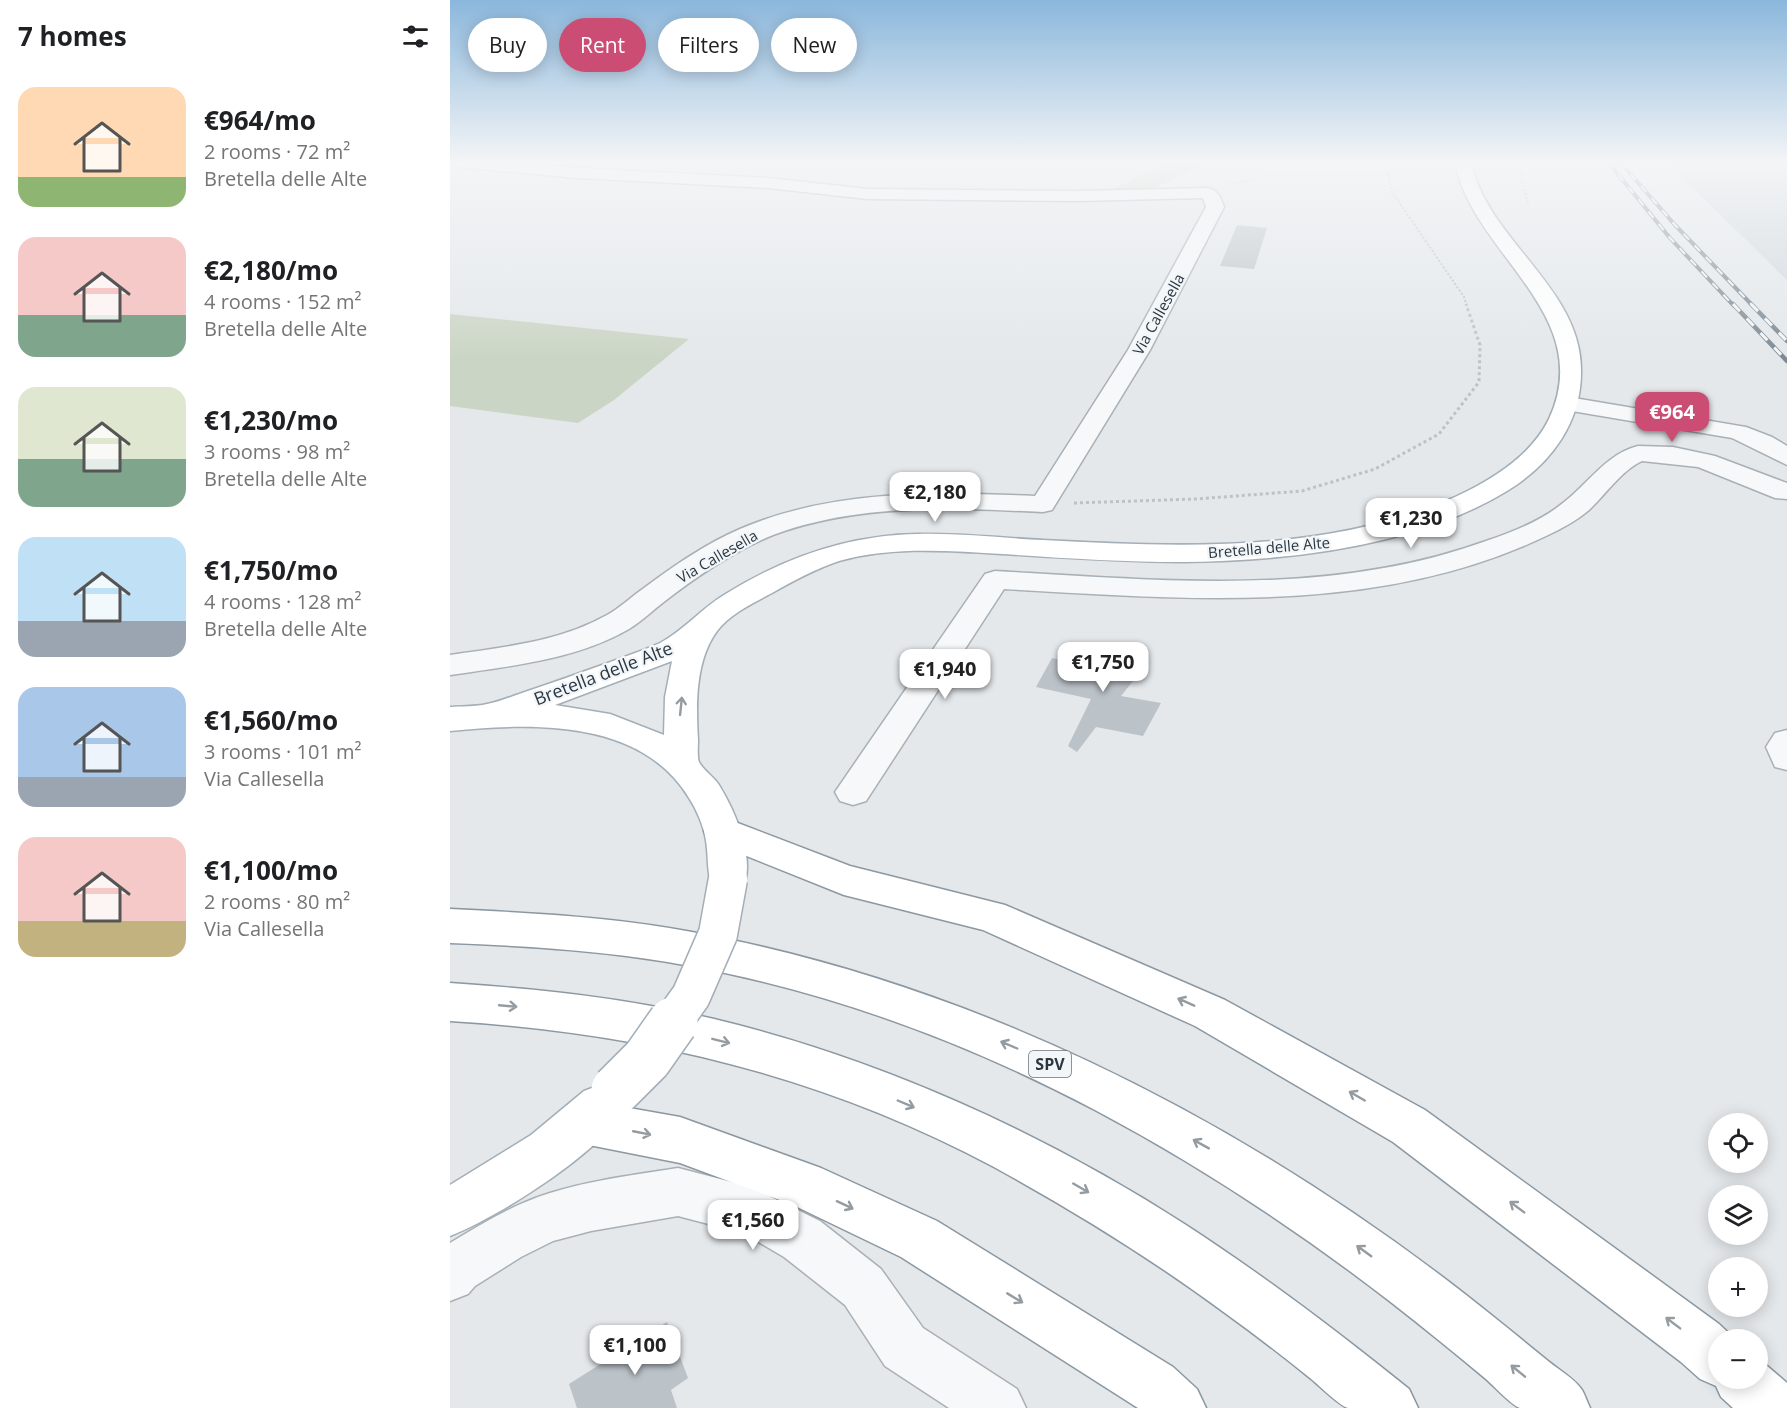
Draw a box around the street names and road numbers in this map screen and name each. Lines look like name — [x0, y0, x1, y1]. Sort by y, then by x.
street label: Via Callesella — [1127, 270, 1189, 358]
street label: Via Callesella — [673, 525, 761, 587]
street label: Bretella delle Alte — [1207, 532, 1331, 562]
street label: Bretella delle Alte — [530, 635, 676, 711]
road number: SPV — [1029, 1051, 1071, 1077]

